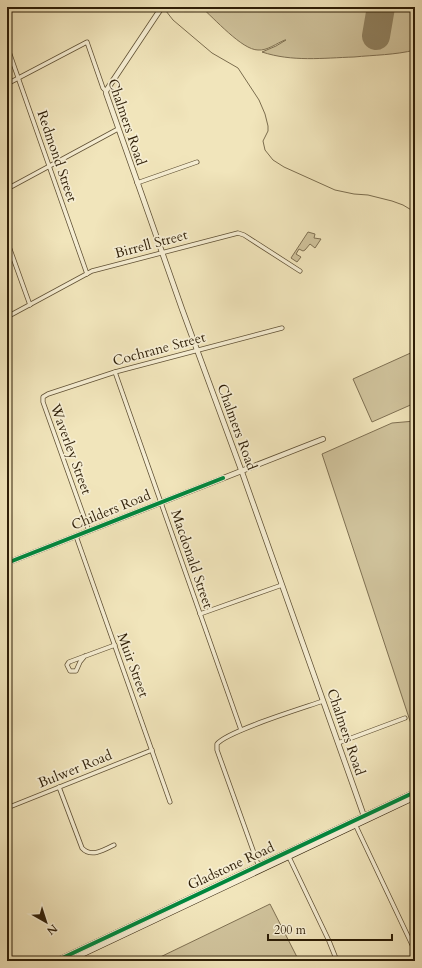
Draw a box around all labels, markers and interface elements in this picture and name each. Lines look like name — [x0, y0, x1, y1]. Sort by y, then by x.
street label: Chalmers Road — [103, 76, 151, 168]
street label: Redmond Street — [32, 108, 82, 205]
street label: Birrell Street — [113, 225, 190, 263]
street label: Cochrane Street — [111, 327, 208, 371]
street label: Chalmers Road — [213, 381, 262, 473]
street label: Waverley Street — [46, 400, 96, 497]
street label: Childers Road — [68, 485, 154, 535]
street label: Macdonald Street — [166, 507, 218, 611]
street label: Muir Street — [113, 630, 154, 700]
street label: Chalmers Road — [322, 686, 370, 778]
street label: Bulwer Road — [35, 745, 115, 792]
street label: Gladstone Road — [185, 837, 278, 894]
north arrow — [26, 902, 66, 942]
scale bar — [268, 916, 392, 942]
text: N — [43, 921, 60, 939]
text: 200 m — [274, 922, 307, 938]

